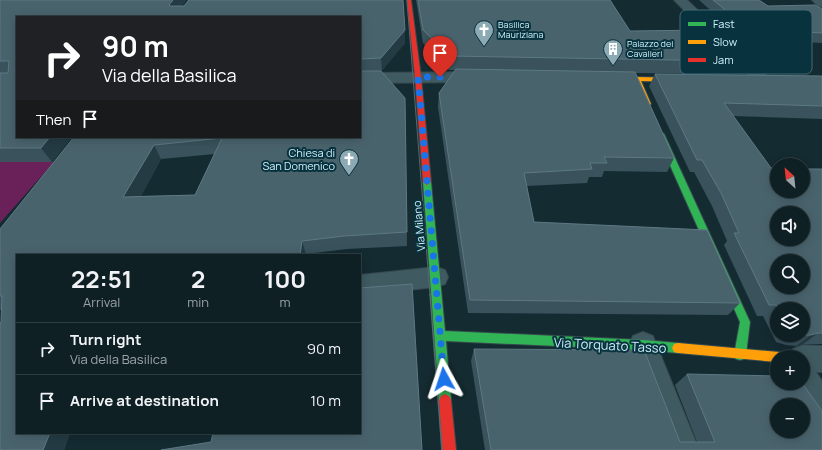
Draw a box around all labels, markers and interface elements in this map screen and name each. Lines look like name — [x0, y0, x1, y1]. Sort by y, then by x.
legend — [680, 10, 812, 74]
text: Fast — [713, 16, 735, 31]
place label: Basilica Mauriziana — [498, 18, 543, 41]
church icon: Basilica Mauriziana — [473, 19, 495, 47]
text: 90 m — [102, 27, 169, 65]
icon: right — [36, 32, 88, 84]
text: Slow — [713, 34, 738, 49]
pin — [423, 36, 457, 77]
place label: Palazzo dei Cavalieri — [627, 37, 673, 60]
building icon: Palazzo dei Cavalieri — [602, 38, 624, 66]
icon: arrive — [429, 42, 451, 64]
text: Jam — [713, 52, 734, 67]
text: Via della Basilica — [102, 63, 237, 87]
icon: arrive — [79, 108, 101, 130]
text: Then — [36, 109, 71, 130]
place label: Chiesa di San Domenico — [262, 145, 335, 173]
church icon: Chiesa di San Domenico — [338, 148, 360, 176]
north arrow — [770, 158, 810, 198]
map controls — [770, 158, 810, 438]
street label: Via Milano — [409, 200, 428, 252]
button: sound — [770, 206, 810, 246]
button: search — [770, 254, 810, 294]
text: 22:51 — [71, 262, 132, 295]
text: 2 — [191, 262, 205, 295]
text: 100 — [264, 262, 306, 295]
text: Arrival — [83, 293, 120, 311]
text: min — [187, 293, 209, 311]
text: m — [279, 293, 291, 311]
button: layers — [770, 302, 810, 342]
text: Turn right — [70, 329, 141, 350]
street label: Via Torquato Tasso — [553, 333, 667, 357]
icon: right — [36, 338, 58, 360]
text: 90 m — [307, 338, 341, 359]
text: Via della Basilica — [70, 350, 167, 368]
button: + — [770, 350, 810, 390]
position arrow — [423, 358, 465, 400]
icon: arrive — [36, 390, 58, 412]
text: Arrive at destination — [70, 390, 219, 411]
text: 10 m — [310, 390, 341, 411]
button: − — [770, 398, 810, 438]

